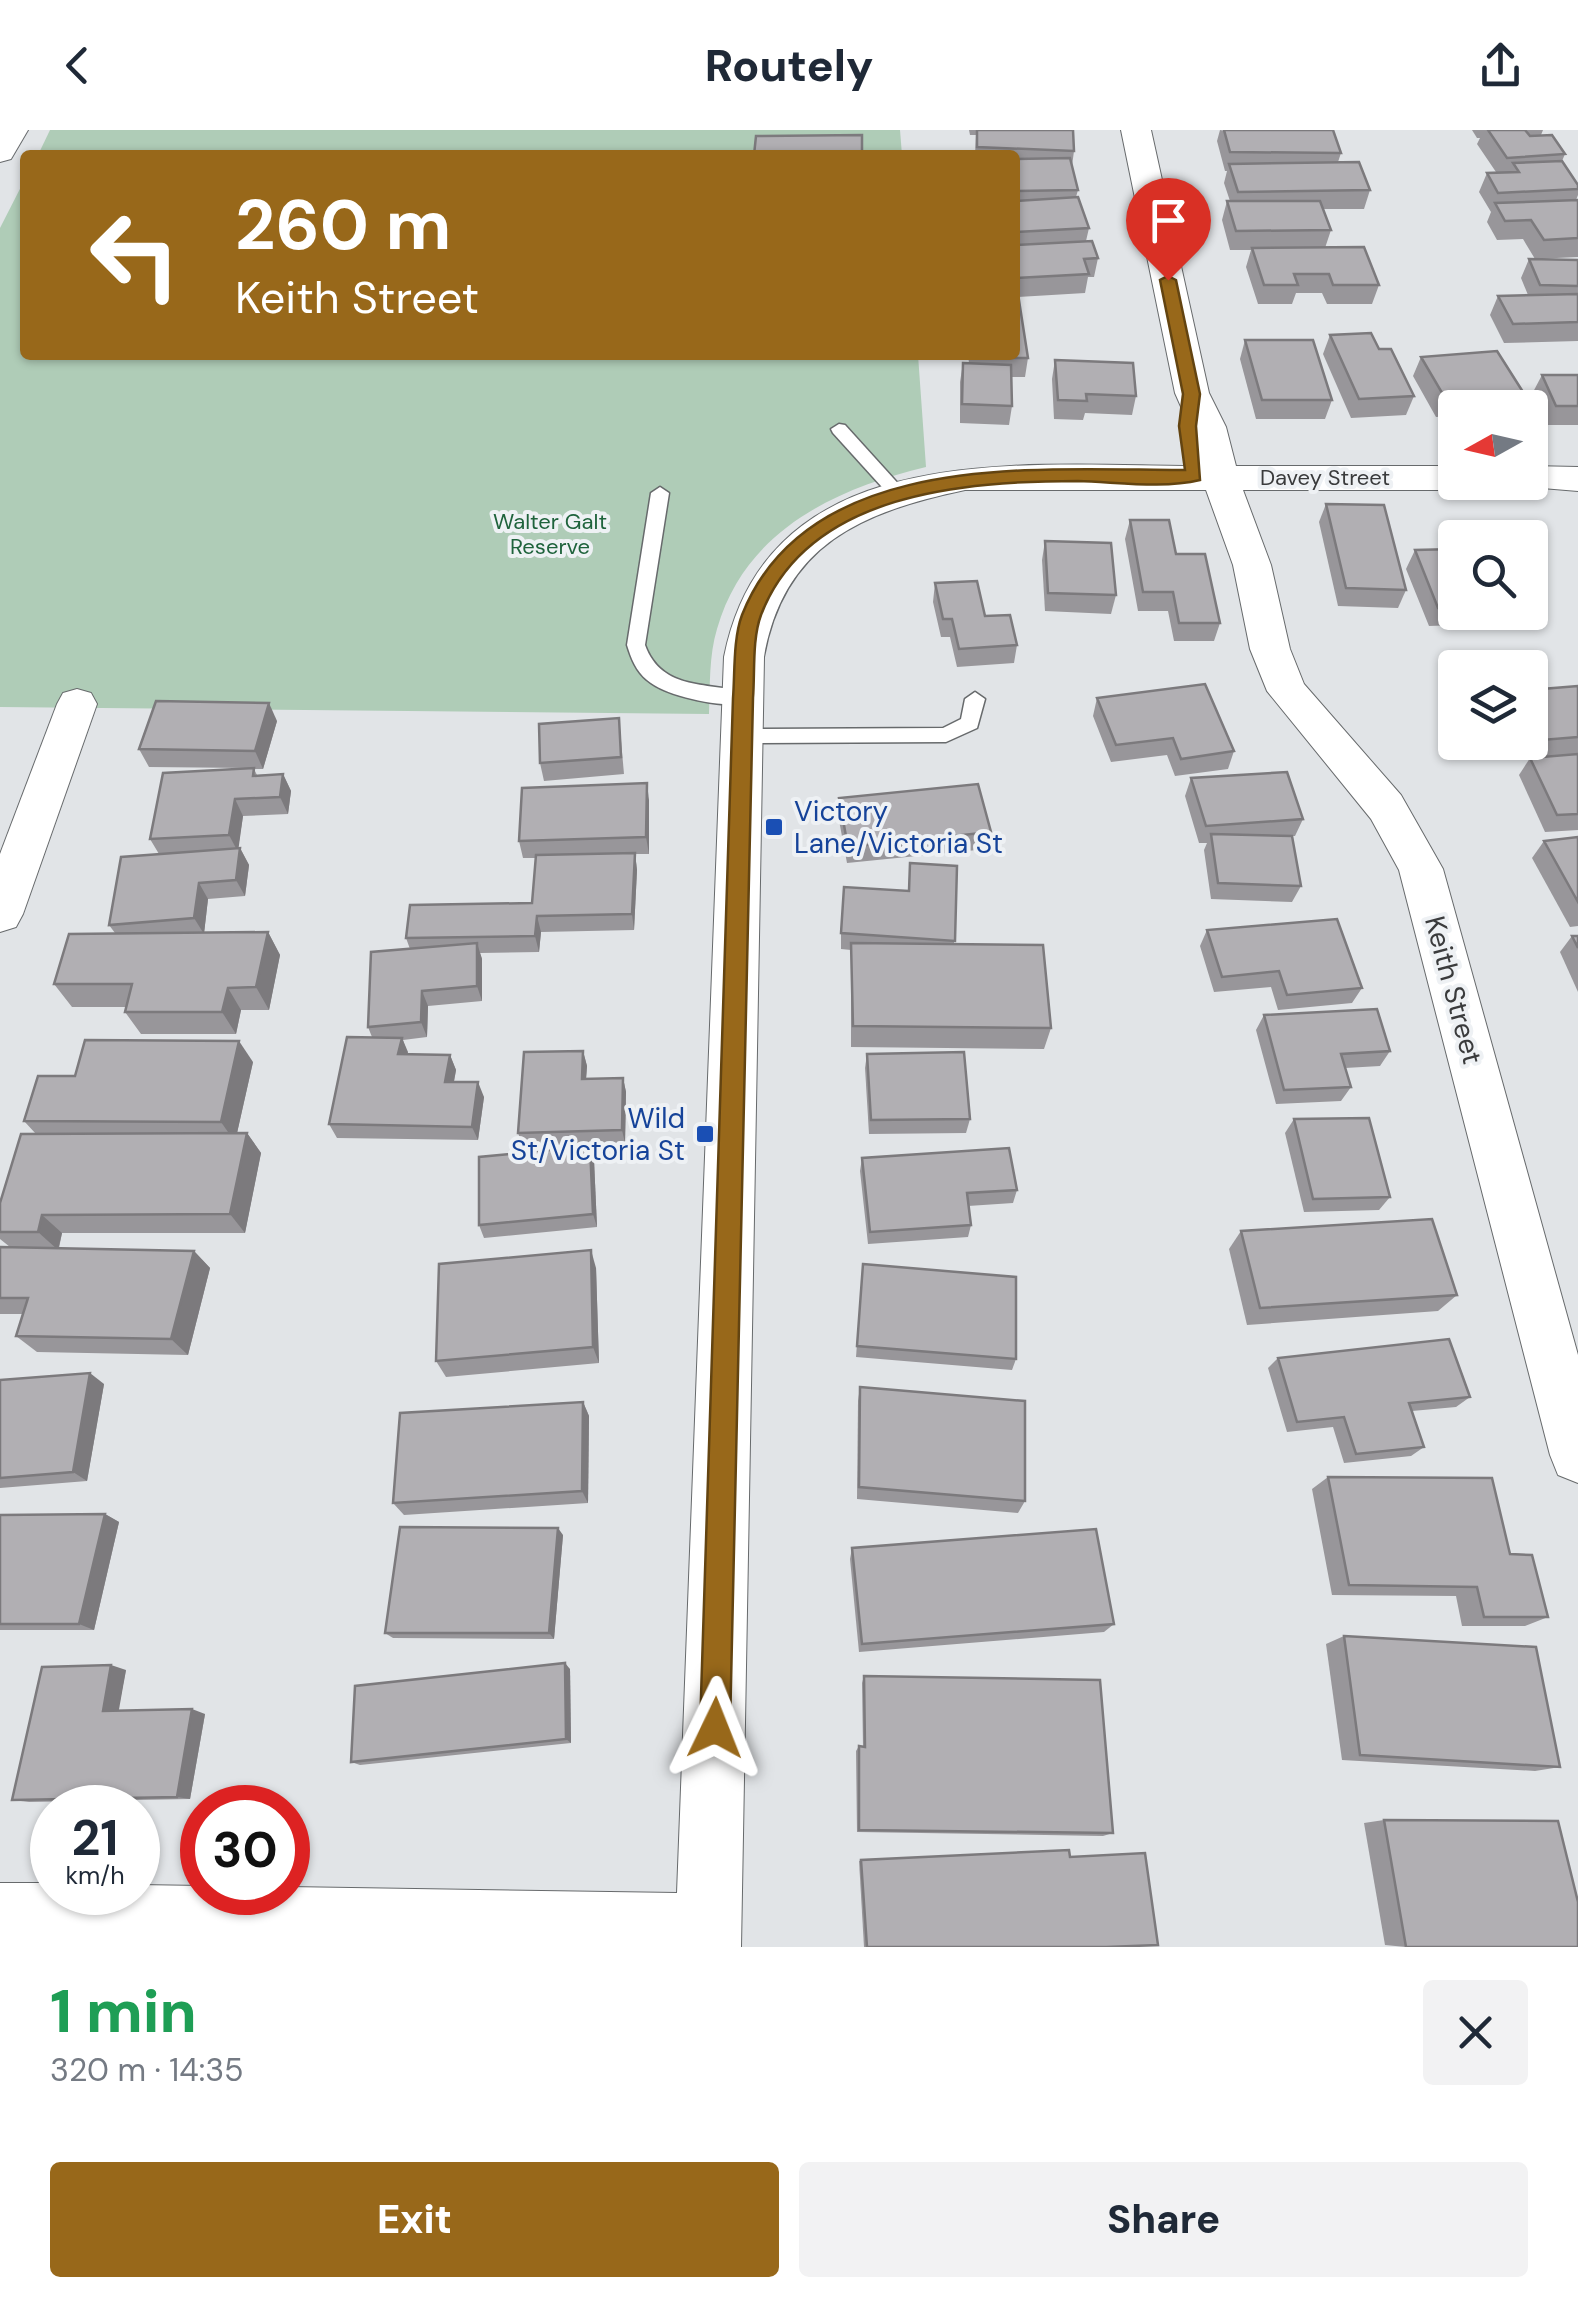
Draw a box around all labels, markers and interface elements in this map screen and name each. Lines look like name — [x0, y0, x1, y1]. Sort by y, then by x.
text: Routely — [705, 36, 873, 95]
icon: back — [50, 38, 105, 93]
icon: share — [1473, 38, 1528, 93]
pin — [1126, 178, 1211, 281]
text: 260 m — [235, 180, 451, 271]
icon: left — [70, 190, 200, 320]
icon: arrive — [1141, 193, 1196, 248]
text: Keith Street — [235, 268, 479, 327]
north arrow — [1438, 390, 1548, 500]
map controls — [1438, 390, 1548, 760]
street label: Davey Street — [1260, 463, 1390, 492]
park label: Walter Galt Reserve — [493, 507, 607, 561]
button: search — [1438, 520, 1548, 630]
button: layers — [1438, 650, 1548, 760]
place label: Victory Lane/Victoria St — [794, 793, 1003, 862]
marker: Victory Lane/Victoria St — [763, 816, 785, 838]
street label: Keith Street — [1416, 912, 1491, 1068]
place label: Wild St/Victoria St — [511, 1100, 685, 1169]
marker: Wild St/Victoria St — [694, 1123, 716, 1145]
position arrow — [663, 1676, 767, 1780]
speed limit sign: 30 — [180, 1785, 310, 1915]
text: 21 — [71, 1805, 119, 1871]
text: km/h — [65, 1859, 125, 1892]
text: 1 min — [50, 1972, 197, 2051]
button: close — [1423, 1980, 1528, 2085]
text: 320 m · 14:35 — [50, 2049, 244, 2091]
button: Exit — [50, 2162, 779, 2277]
button: Share — [799, 2162, 1528, 2277]

